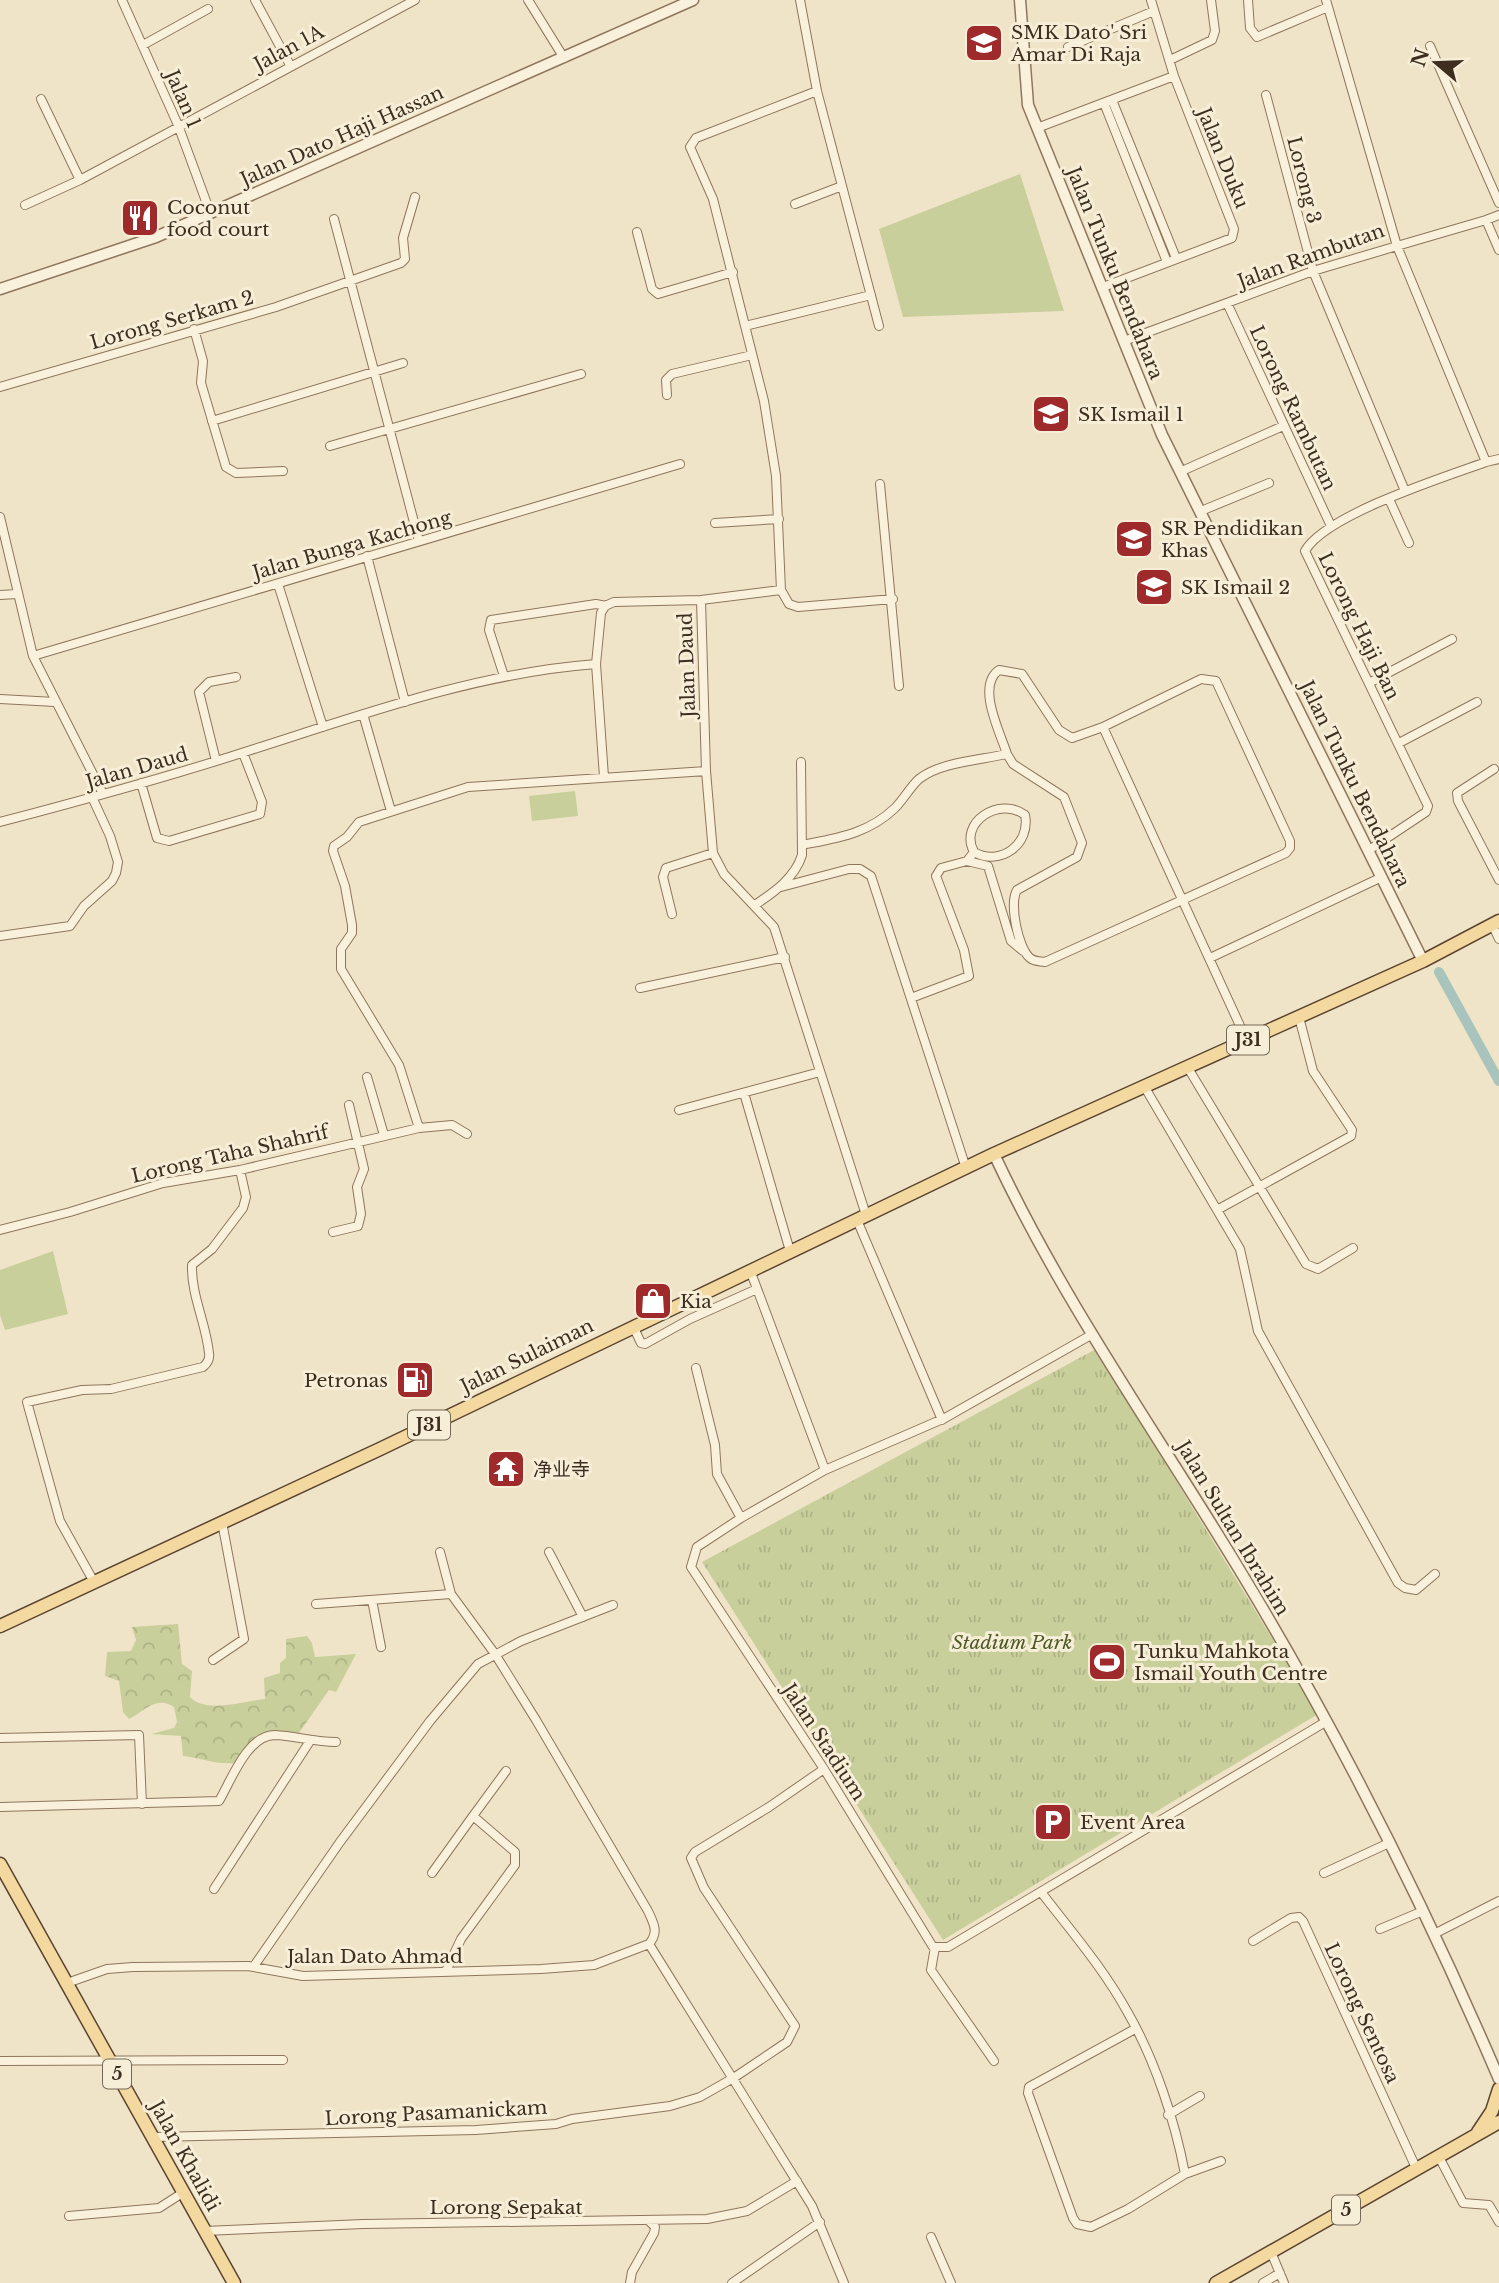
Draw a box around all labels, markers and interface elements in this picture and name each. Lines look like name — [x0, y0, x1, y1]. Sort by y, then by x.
street label: Jalan 1A — [247, 20, 328, 77]
place label: SMK Dato' Sri Amar Di Raja — [1010, 21, 1148, 66]
school or university icon: SMK Dato' Sri Amar Di Raja — [963, 22, 1005, 64]
north arrow — [1401, 28, 1471, 98]
text: N — [1407, 45, 1434, 70]
street label: Jalan 1 — [159, 64, 206, 132]
street label: Jalan Dato Haji Hassan — [234, 81, 447, 192]
street label: Jalan Duku — [1191, 101, 1254, 212]
street label: Lorong 3 — [1282, 134, 1326, 226]
street label: Jalan Tunku Bendahara — [1061, 161, 1168, 383]
place label: Coconut food court — [167, 196, 270, 241]
restaurant icon: Coconut food court — [119, 197, 161, 239]
street label: Jalan Rambutan — [1232, 219, 1388, 294]
street label: Lorong Serkam 2 — [87, 286, 257, 354]
street label: Lorong Rambutan — [1245, 322, 1341, 494]
school or university icon: SK Ismail 1 — [1030, 393, 1072, 435]
place label: SK Ismail 1 — [1078, 403, 1184, 426]
street label: Jalan Bunga Kachong — [247, 505, 455, 585]
place label: SR Pendidikan Khas — [1161, 517, 1303, 562]
school or university icon: SR Pendidikan Khas — [1113, 518, 1155, 560]
street label: Lorong Haji Ban — [1313, 548, 1405, 704]
school or university icon: SK Ismail 2 — [1133, 566, 1175, 608]
place label: SK Ismail 2 — [1181, 576, 1290, 599]
street label: Jalan Daud — [674, 612, 700, 721]
street label: Jalan Tunku Bendahara — [1294, 674, 1415, 891]
street label: Jalan Daud — [80, 742, 191, 794]
road number: J31 — [1227, 1026, 1269, 1055]
street label: Lorong Taha Shahrif — [129, 1120, 333, 1188]
shop icon: Kia — [632, 1280, 674, 1322]
place label: Kia — [680, 1290, 712, 1313]
street label: Jalan Sulaiman — [454, 1314, 597, 1399]
fuel station icon: Petronas — [394, 1359, 436, 1401]
place label: Petronas — [304, 1369, 388, 1392]
road number: J31 — [408, 1410, 450, 1440]
street label: Jalan Sultan Ibrahim — [1170, 1434, 1294, 1620]
temple icon: 净业寺 — [485, 1448, 527, 1490]
place label: 净业寺 — [533, 1458, 590, 1481]
park label: Stadium Park — [952, 1631, 1072, 1654]
place label: Tunku Mahkota Ismail Youth Centre — [1134, 1640, 1328, 1685]
sports icon: Tunku Mahkota Ismail Youth Centre — [1086, 1641, 1128, 1683]
street label: Jalan Stadium — [776, 1677, 870, 1805]
parking icon: Event Area — [1032, 1801, 1074, 1843]
place label: Event Area — [1080, 1811, 1186, 1834]
street label: Lorong Sentosa — [1319, 1939, 1405, 2087]
street label: Jalan Dato Ahmad — [284, 1945, 463, 1968]
road number: 5 — [103, 2060, 131, 2088]
street label: Jalan Khalidi — [144, 2094, 225, 2216]
street label: Lorong Pasamanickam — [324, 2096, 548, 2130]
street label: Lorong Sepakat — [429, 2196, 583, 2219]
road number: 5 — [1332, 2196, 1360, 2224]

